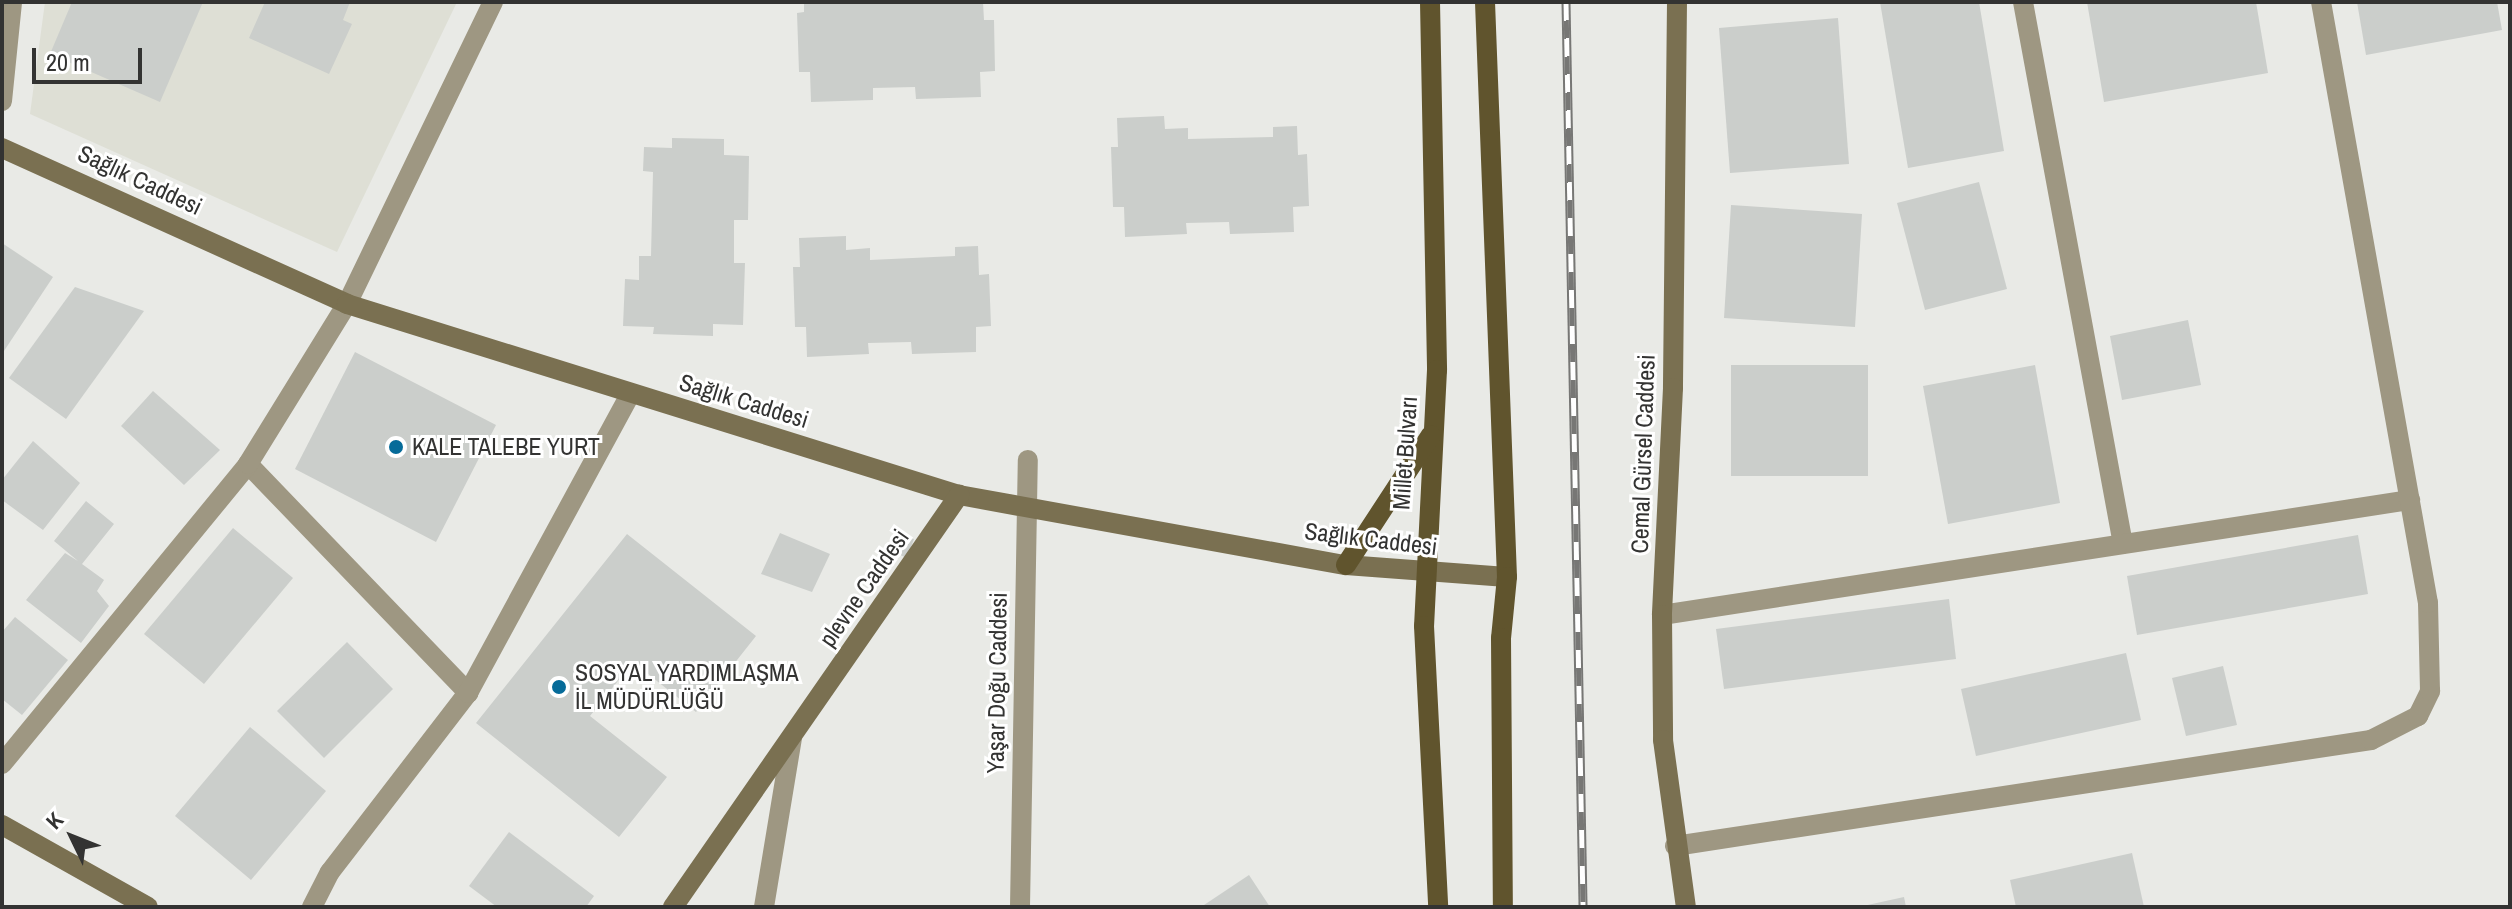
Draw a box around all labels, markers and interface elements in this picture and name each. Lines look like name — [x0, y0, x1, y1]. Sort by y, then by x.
scale bar — [36, 32, 146, 82]
text: 20 m — [46, 46, 90, 78]
street label: Sağlık Caddesi — [73, 139, 207, 221]
street label: Cemal Gürsel Caddesi — [1625, 354, 1661, 554]
street label: Sağlık Caddesi — [676, 368, 812, 434]
street label: Millet Bulvarı — [1387, 395, 1423, 511]
place label: KALE TALEBE YURT — [412, 433, 601, 461]
marker: KALE TALEBE YURT — [387, 438, 405, 456]
street label: Sağlık Caddesi — [1303, 517, 1439, 561]
street label: plevne Caddesi — [813, 524, 915, 652]
street label: Yaşar Doğu Caddesi — [981, 592, 1013, 774]
place label: SOSYAL YARDIMLAŞMA İL MÜDÜRLÜĞÜ — [575, 659, 800, 715]
marker: SOSYAL YARDIMLAŞMA İL MÜDÜRLÜĞÜ — [550, 678, 568, 696]
north arrow — [32, 797, 112, 877]
text: K — [39, 806, 70, 836]

